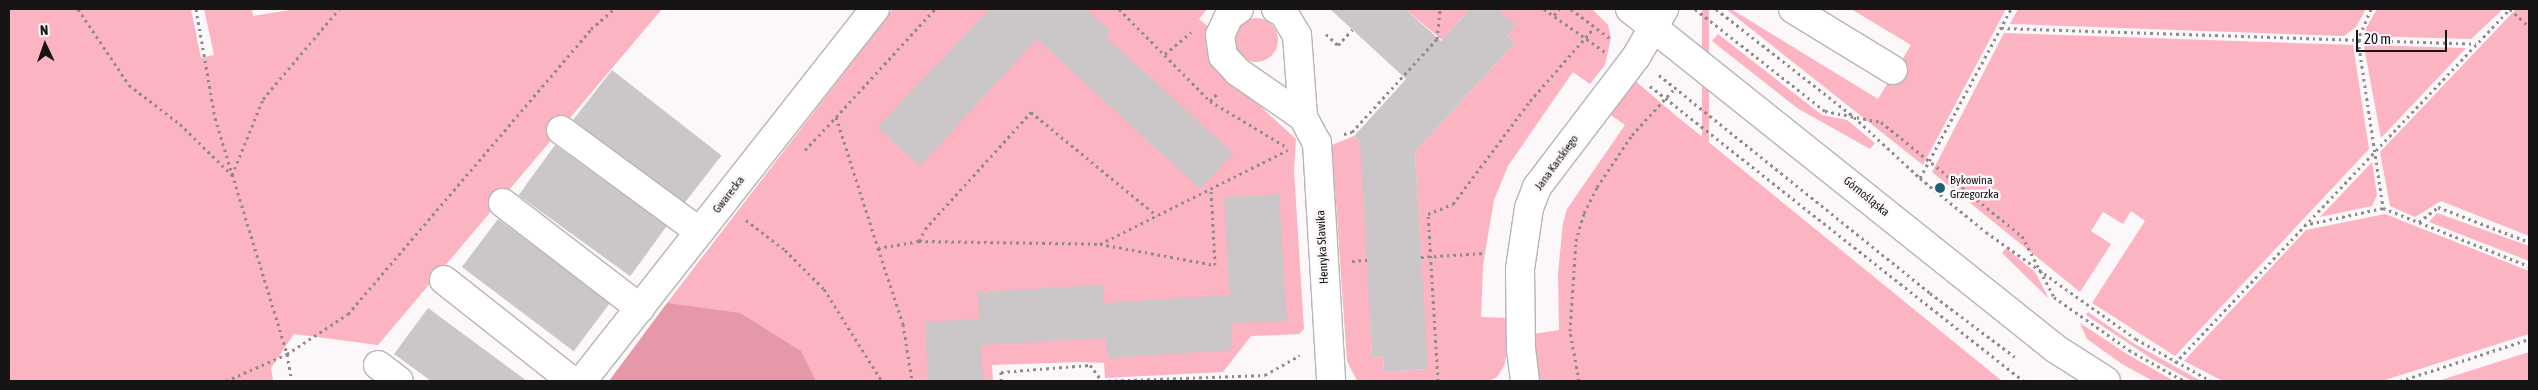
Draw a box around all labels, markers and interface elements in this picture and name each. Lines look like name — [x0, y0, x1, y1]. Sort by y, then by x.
north arrow — [20, 20, 70, 70]
scale bar — [2358, 20, 2449, 52]
text: N — [40, 22, 49, 38]
text: 20 m — [2364, 30, 2391, 47]
street label: Jana Karskiego — [1532, 132, 1582, 194]
street label: Gwarecka — [710, 174, 748, 216]
street label: Górnośląska — [1840, 174, 1892, 220]
place label: Bykowina Grzegorzka — [1950, 174, 1999, 202]
marker: Bykowina Grzegorzka — [1934, 182, 1946, 194]
street label: Henryka Sławika — [1314, 210, 1332, 284]

